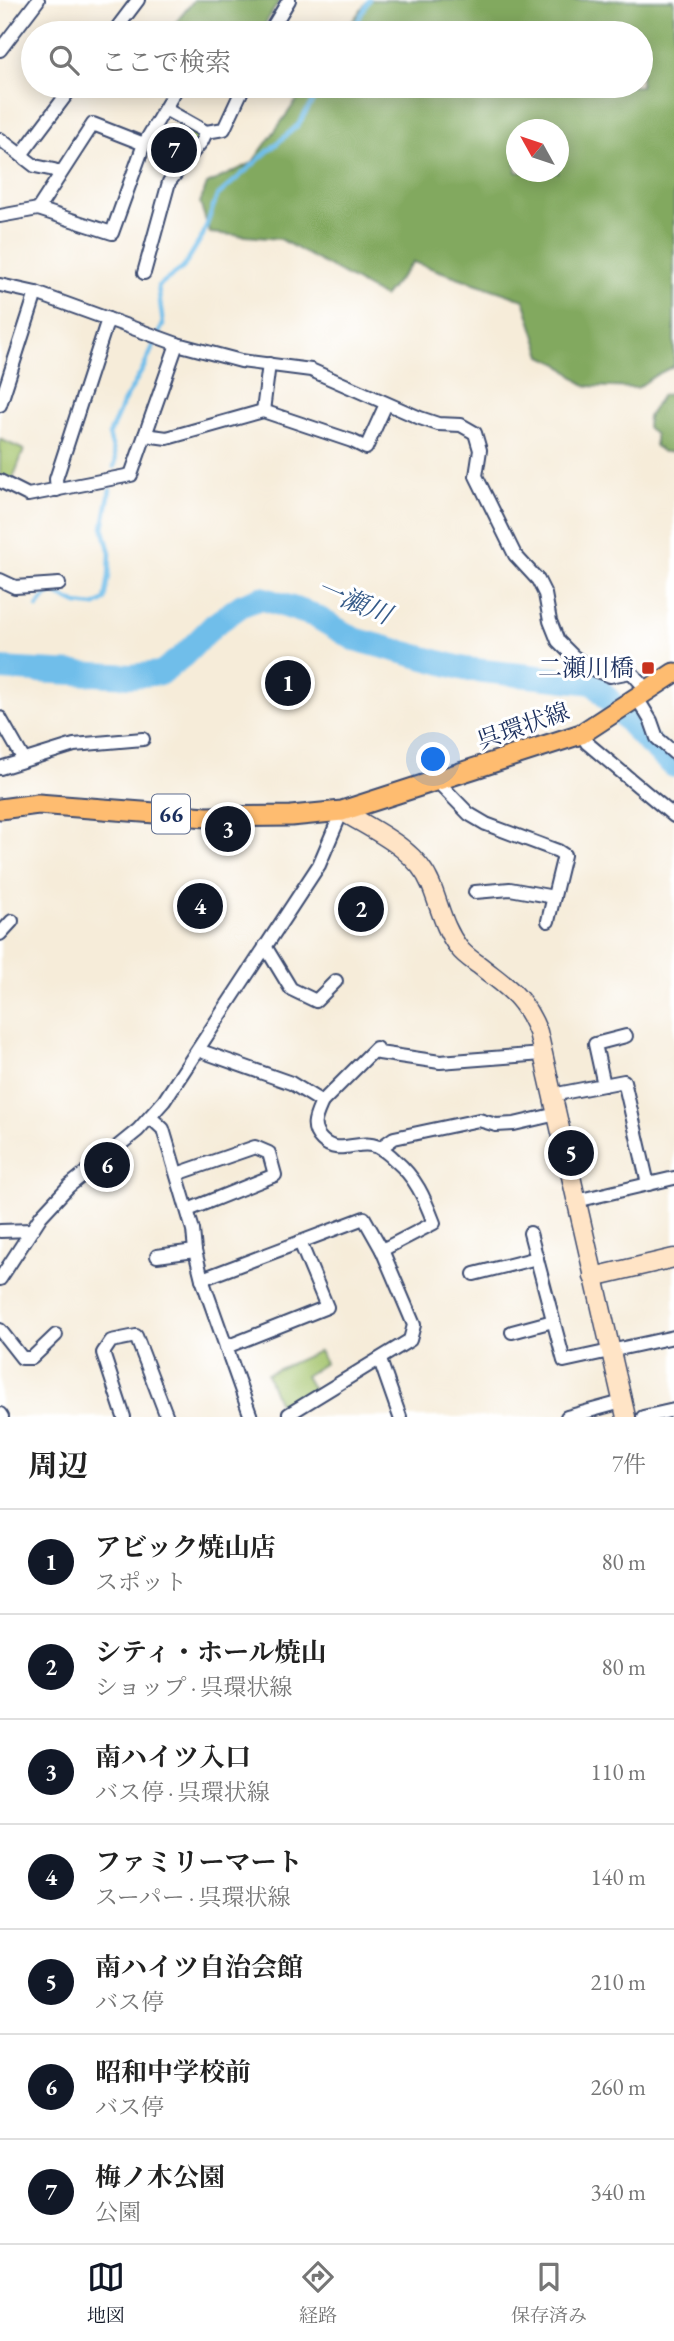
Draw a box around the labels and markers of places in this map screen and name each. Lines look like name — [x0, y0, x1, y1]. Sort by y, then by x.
pin: 7 — [151, 124, 197, 176]
place label: 二瀬川橋 — [538, 652, 634, 683]
pin: 1 — [265, 657, 311, 709]
marker: 二瀬川橋 — [640, 660, 656, 676]
pin: 3 — [205, 803, 251, 855]
pin: 4 — [177, 880, 223, 932]
pin: 2 — [338, 883, 384, 935]
pin: 5 — [548, 1127, 594, 1179]
pin: 6 — [84, 1139, 130, 1191]

